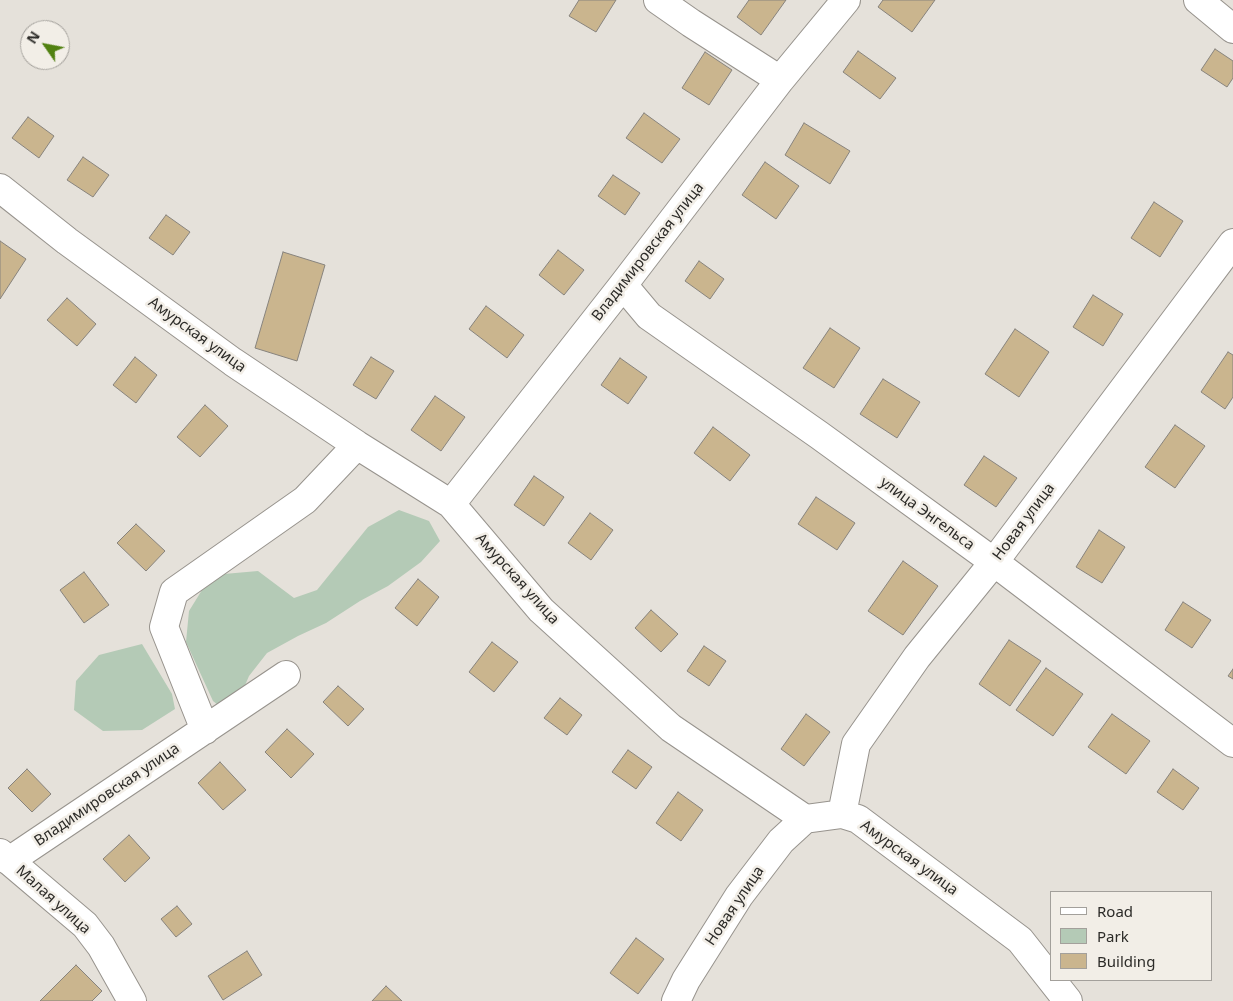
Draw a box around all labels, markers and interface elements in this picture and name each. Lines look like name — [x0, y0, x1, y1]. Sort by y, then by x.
north arrow — [20, 20, 70, 70]
text: N — [22, 27, 44, 47]
street label: Владимировская улица — [588, 179, 708, 325]
street label: Амурская улица — [145, 294, 249, 376]
street label: улица Энгельса — [876, 474, 978, 554]
street label: Новая улица — [989, 480, 1059, 564]
street label: Амурская улица — [471, 530, 563, 628]
street label: Владимировская улица — [31, 740, 183, 850]
street label: Амурская улица — [857, 817, 961, 899]
street label: Малая улица — [12, 862, 94, 938]
street label: Новая улица — [702, 863, 768, 949]
legend — [1050, 891, 1213, 981]
text: Road — [1097, 901, 1133, 921]
text: Park — [1097, 926, 1129, 946]
text: Building — [1097, 951, 1155, 971]

